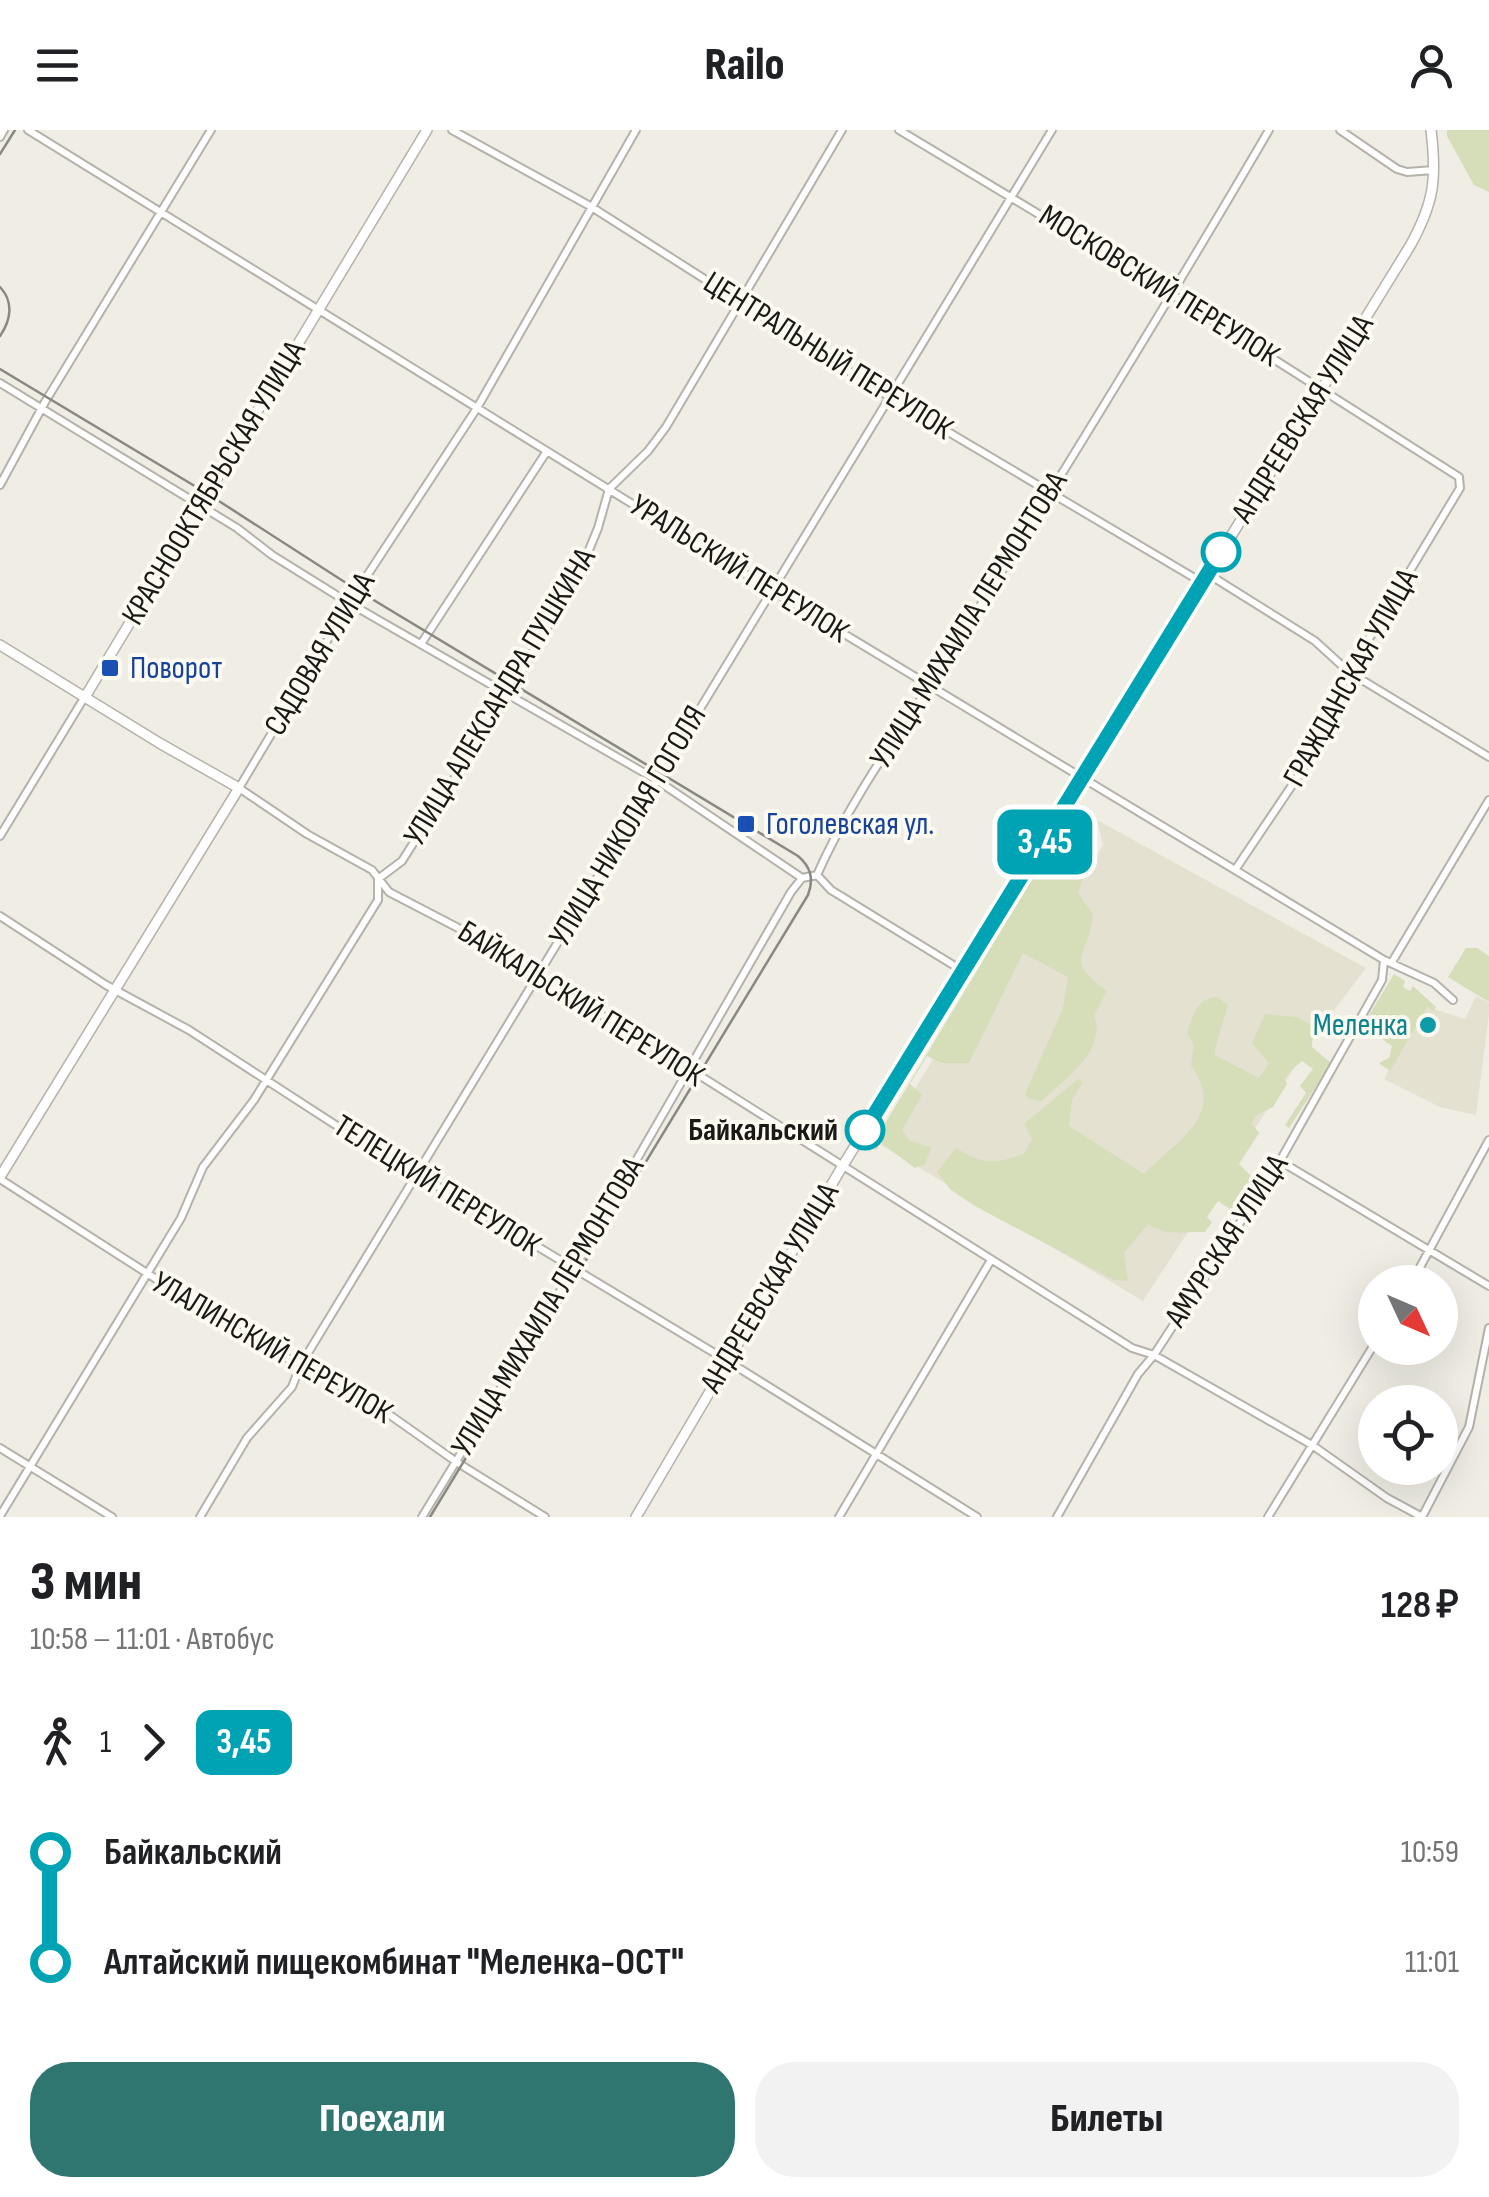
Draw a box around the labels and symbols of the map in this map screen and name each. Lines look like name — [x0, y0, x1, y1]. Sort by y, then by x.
street label: МОСКОВСКИЙ ПЕРЕУЛОК — [1032, 196, 1287, 376]
street label: ЦЕНТРАЛЬНЫЙ ПЕРЕУЛОК — [696, 264, 960, 449]
street label: АНДРЕЕВСКАЯ УЛИЦА — [1223, 308, 1383, 531]
street label: КРАСНООКТЯБРЬСКАЯ УЛИЦА — [114, 334, 314, 632]
street label: УЛИЦА МИХАИЛА ЛЕРМОНТОВА — [862, 464, 1076, 775]
street label: УРАЛЬСКИЙ ПЕРЕУЛОК — [622, 486, 856, 652]
unlabelled marker — [1202, 533, 1240, 571]
street label: УЛИЦА АЛЕКСАНДРА ПУШКИНА — [396, 541, 605, 853]
street label: ГРАЖДАНСКАЯ УЛИЦА — [1275, 562, 1427, 794]
street label: САДОВАЯ УЛИЦА — [256, 565, 384, 743]
place label: Поворот — [130, 649, 222, 688]
marker: Поворот — [99, 657, 121, 679]
street label: УЛИЦА НИКОЛАЯ ГОГОЛЯ — [541, 699, 715, 953]
place label: Гоголевская ул. — [766, 805, 934, 844]
line badge: 3,45 — [975, 810, 1115, 874]
marker: Гоголевская ул. — [735, 813, 757, 835]
street label: БАЙКАЛЬСКИЙ ПЕРЕУЛОК — [451, 913, 712, 1096]
place label: Меленка — [1313, 1006, 1408, 1045]
marker: Меленка — [1417, 1014, 1439, 1036]
street label: ТЕЛЕЦКИЙ ПЕРЕУЛОК — [326, 1107, 548, 1266]
place label: Байкальский — [688, 1111, 838, 1150]
marker: Байкальский — [846, 1111, 884, 1149]
street label: АМУРСКАЯ УЛИЦА — [1156, 1147, 1297, 1335]
street label: УЛИЦА МИХАИЛА ЛЕРМОНТОВА — [443, 1150, 653, 1464]
street label: АНДРЕЕВСКАЯ УЛИЦА — [692, 1176, 848, 1401]
street label: УЛАЛИНСКИЙ ПЕРЕУЛОК — [145, 1263, 400, 1433]
north arrow — [1358, 1265, 1458, 1365]

